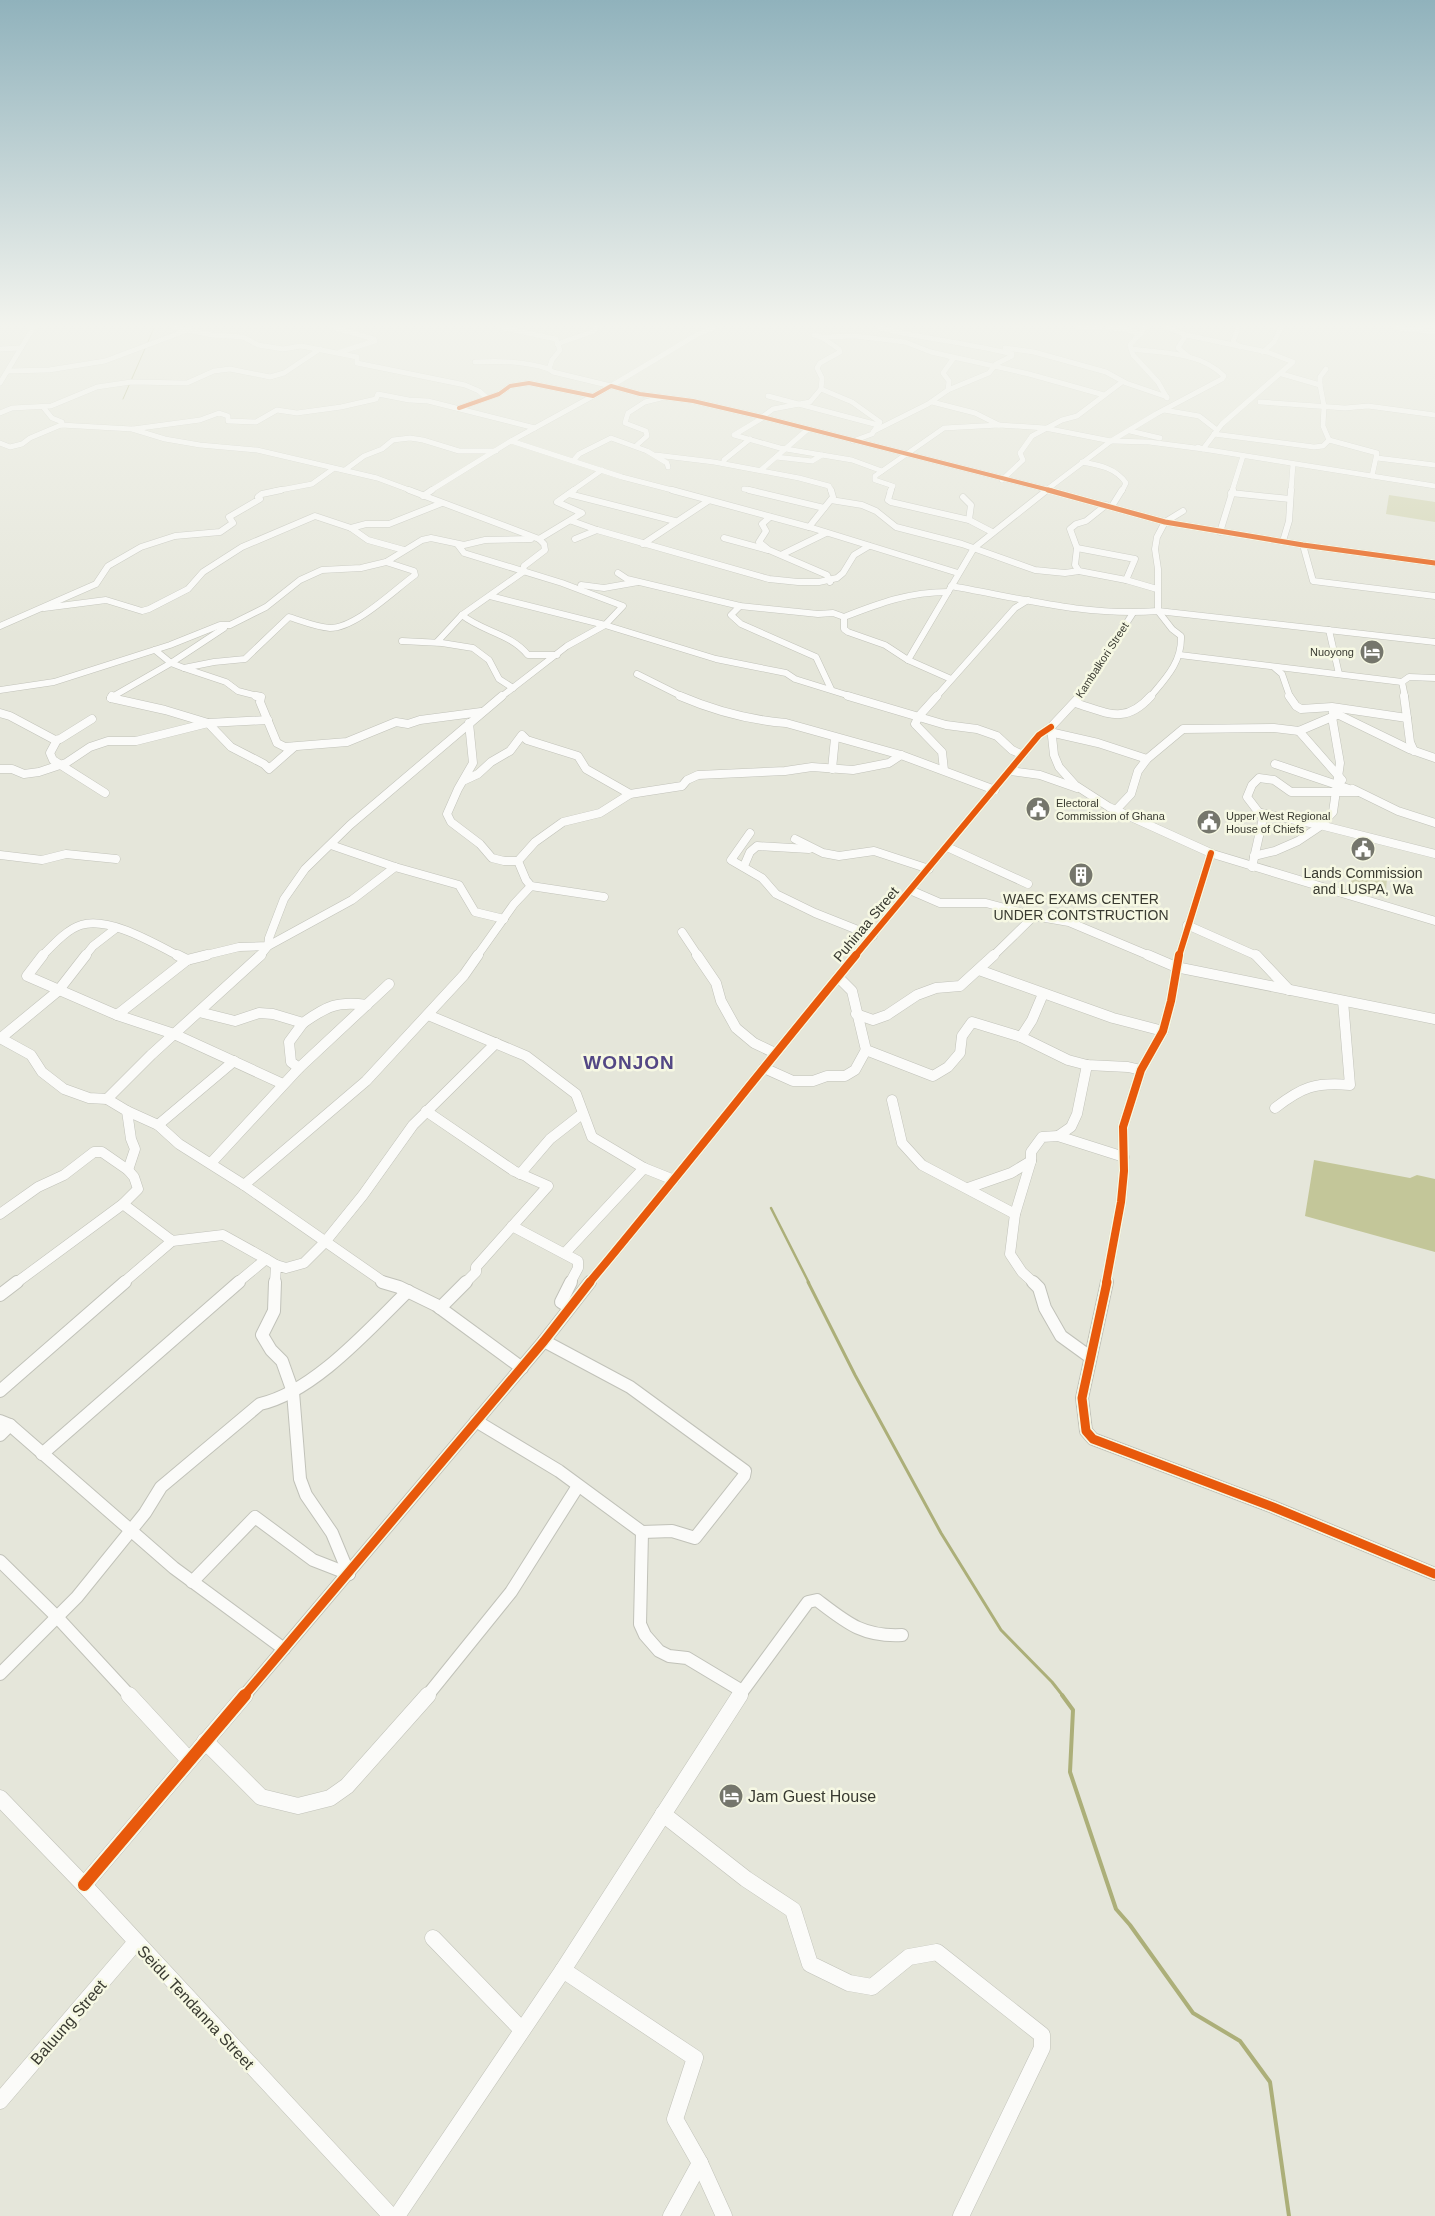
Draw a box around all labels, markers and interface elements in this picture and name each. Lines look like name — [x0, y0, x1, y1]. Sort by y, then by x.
street label: Kambalkori Street — [1073, 620, 1131, 700]
hotel icon: Nuoyong — [1359, 639, 1385, 665]
place label: Nuoyong — [1310, 646, 1354, 658]
public building icon: Electoral Commission of Ghana — [1025, 796, 1051, 822]
place label: Electoral Commission of Ghana — [1056, 797, 1166, 822]
public building icon: Upper West Regional House of Chiefs — [1196, 809, 1222, 835]
place label: Upper West Regional House of Chiefs — [1226, 810, 1330, 835]
public building icon: Lands Commission and LUSPA, Wa — [1350, 836, 1376, 862]
building icon: WAEC EXAMS CENTER UNDER CONTSTRUCTION — [1068, 862, 1094, 888]
place label: Lands Commission and LUSPA, Wa — [1303, 865, 1423, 897]
street label: Puhinaa Street — [830, 883, 902, 965]
place label: WAEC EXAMS CENTER UNDER CONTSTRUCTION — [994, 891, 1169, 923]
district label: WONJON — [583, 1052, 675, 1073]
hotel icon: Jam Guest House — [718, 1783, 744, 1809]
place label: Jam Guest House — [748, 1788, 876, 1805]
street label: Seidu Tendanna Street — [134, 1942, 258, 2073]
street label: Baluung Street — [27, 1976, 110, 2068]

